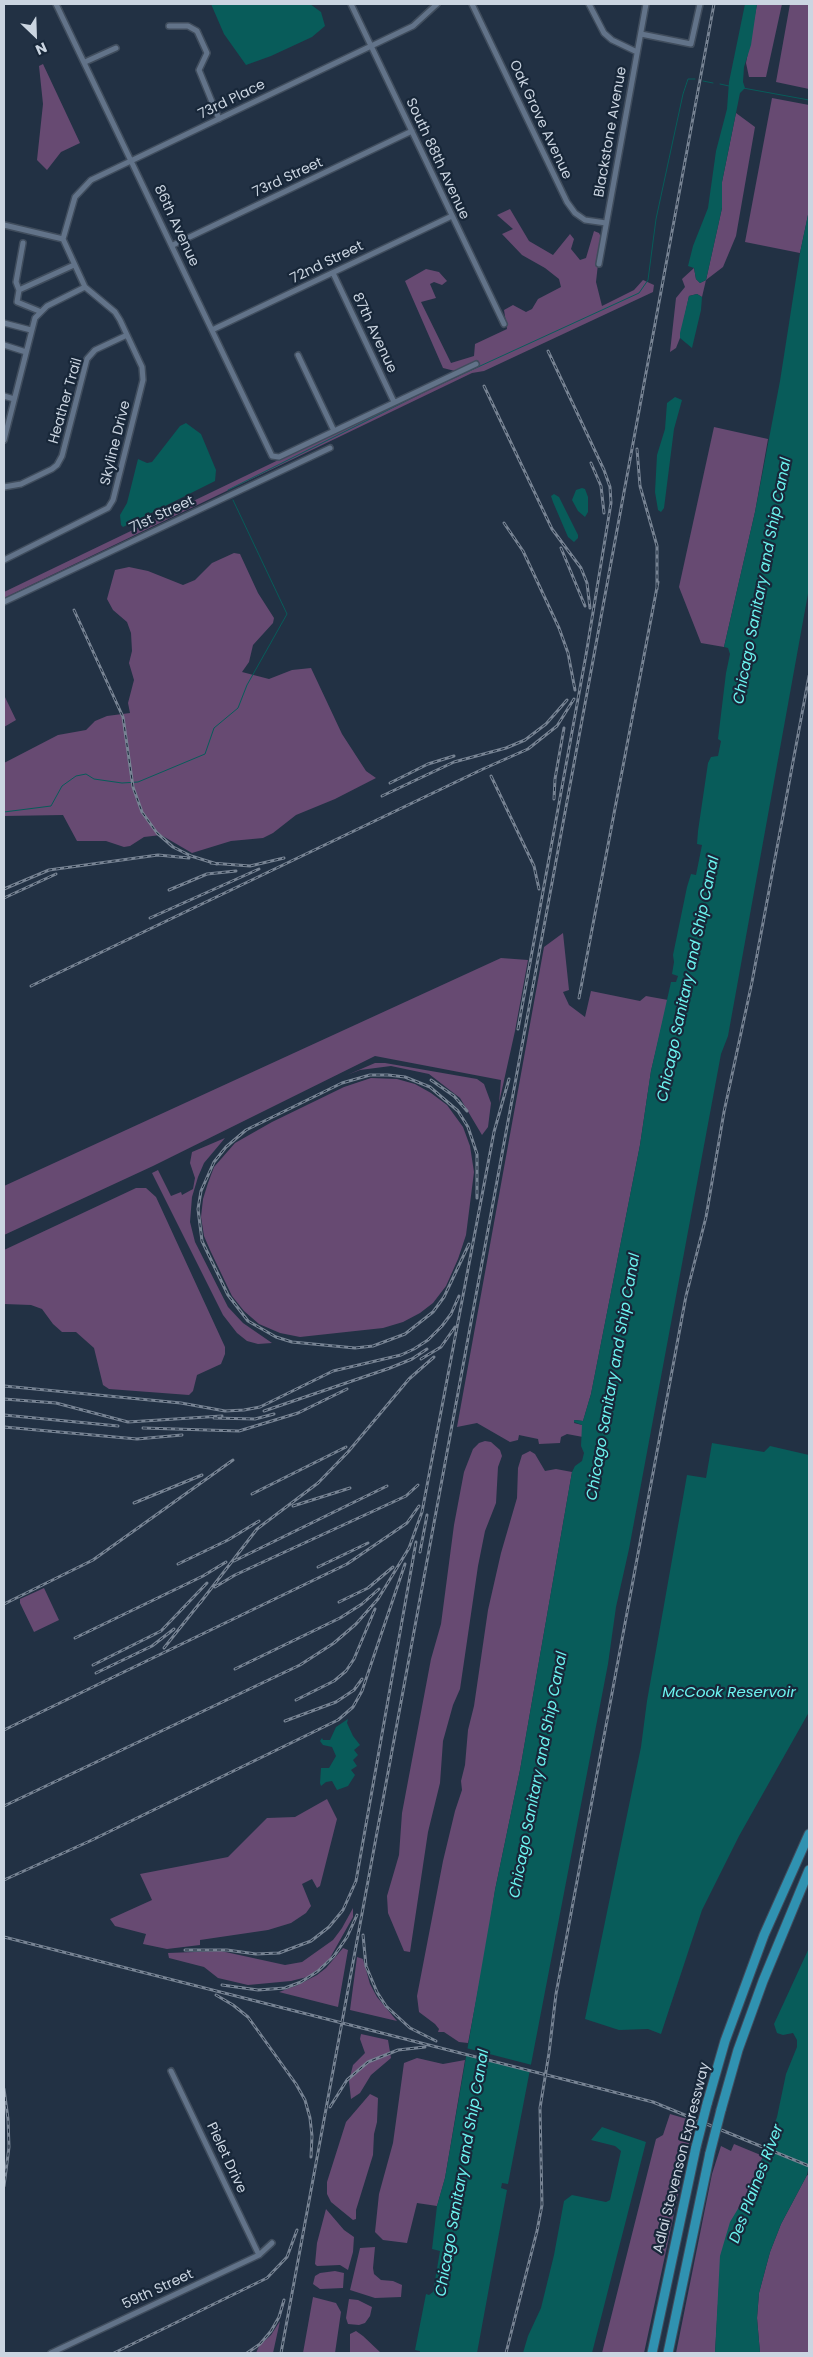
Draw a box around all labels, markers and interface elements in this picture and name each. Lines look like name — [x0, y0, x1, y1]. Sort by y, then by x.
north arrow — [10, 10, 60, 60]
text: N — [32, 37, 50, 60]
street label: Oak Grove Avenue — [505, 58, 575, 182]
street label: Blackstone Avenue — [591, 65, 631, 199]
street label: 73rd Place — [196, 77, 268, 123]
street label: South 88th Avenue — [402, 96, 472, 222]
street label: 73rd Street — [250, 154, 326, 202]
street label: 86th Avenue — [150, 183, 202, 269]
street label: 72nd Street — [288, 238, 366, 288]
street label: 87th Avenue — [348, 290, 400, 376]
street label: Heather Trail — [46, 356, 86, 446]
street label: Skyline Drive — [97, 399, 135, 487]
water label: Chicago Sanitary and Ship Canal — [730, 456, 796, 706]
street label: 71st Street — [127, 493, 197, 537]
water label: Chicago Sanitary and Ship Canal — [654, 855, 724, 1103]
water label: Chicago Sanitary and Ship Canal — [583, 1252, 645, 1502]
water label: Chicago Sanitary and Ship Canal — [506, 1650, 572, 1900]
water label: McCook Reservoir — [662, 1684, 796, 1702]
water label: Chicago Sanitary and Ship Canal — [432, 2048, 494, 2298]
street label: Adlai Stevenson Expressway — [650, 2061, 714, 2255]
street label: Pielet Drive — [202, 2120, 250, 2196]
water label: Des Plaines River — [726, 2122, 788, 2246]
street label: 59th Street — [120, 2266, 196, 2314]

